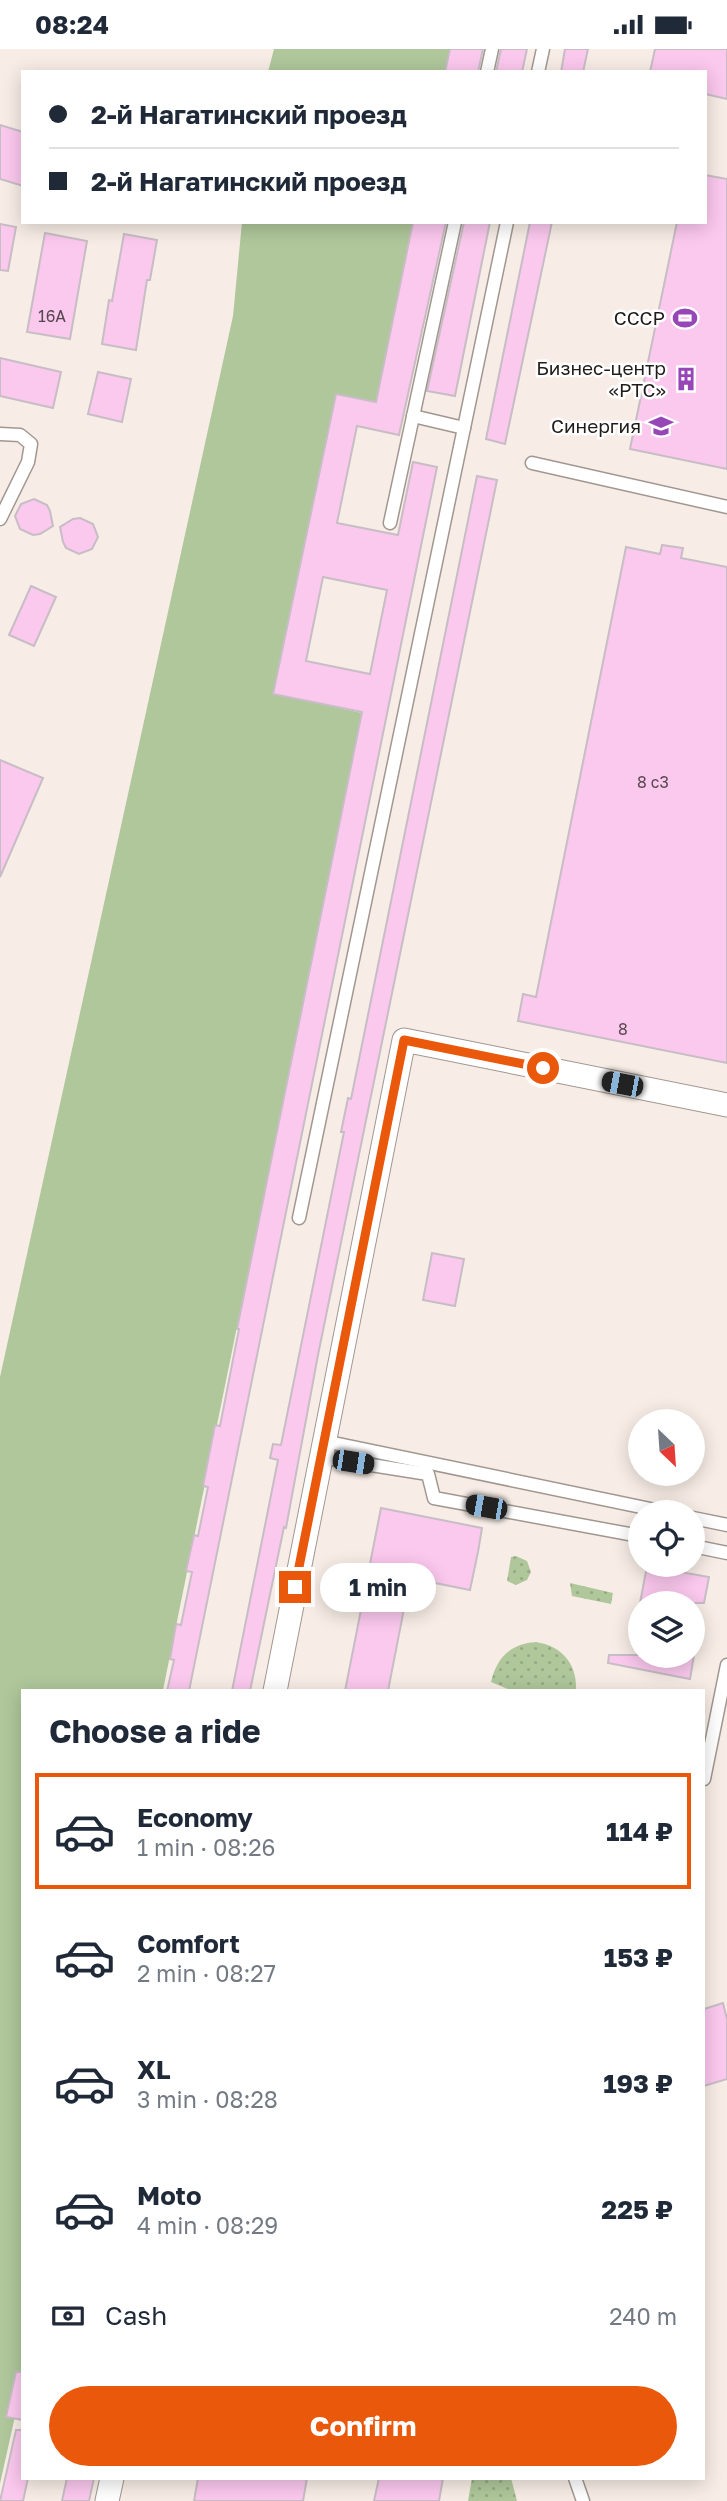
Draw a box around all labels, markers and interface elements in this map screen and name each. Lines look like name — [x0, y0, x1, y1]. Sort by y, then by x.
text: 08:24 — [35, 9, 109, 40]
text: 2-й Нагатинский проезд — [91, 99, 407, 130]
text: 2-й Нагатинский проезд — [91, 166, 407, 197]
sports icon: СССР — [671, 304, 699, 332]
house number: 16А — [38, 306, 66, 326]
place label: СССР — [614, 306, 665, 329]
place label: Бизнес-центр «РТС» — [536, 356, 666, 401]
building icon: Бизнес-центр «РТС» — [672, 365, 700, 393]
school or university icon: Синергия — [647, 412, 675, 440]
place label: Синергия — [551, 414, 641, 437]
house number: 8 с3 — [637, 772, 669, 792]
house number: 8 — [618, 1019, 628, 1039]
route start — [527, 1052, 559, 1084]
car — [600, 1070, 645, 1098]
north arrow — [628, 1409, 705, 1486]
map controls — [628, 1409, 705, 1668]
car — [331, 1448, 376, 1476]
car — [464, 1493, 509, 1521]
button: locate — [628, 1500, 705, 1577]
callout: 1 min — [320, 1563, 435, 1611]
route end — [279, 1571, 311, 1603]
text: 1 min — [349, 1573, 407, 1601]
button: layers — [628, 1591, 705, 1668]
text: Choose a ride — [49, 1712, 261, 1750]
icon: car — [53, 1800, 116, 1863]
text: Economy — [137, 1802, 253, 1833]
text: 114 ₽ — [606, 1816, 673, 1847]
text: 1 min · 08:26 — [137, 1833, 275, 1861]
icon: car — [53, 1926, 116, 1989]
text: Comfort — [137, 1928, 240, 1959]
text: 153 ₽ — [604, 1942, 673, 1973]
text: 2 min · 08:27 — [137, 1959, 276, 1987]
icon: car — [53, 2052, 116, 2115]
text: XL — [137, 2054, 171, 2085]
text: 193 ₽ — [603, 2068, 673, 2099]
text: 3 min · 08:28 — [137, 2085, 278, 2113]
icon: car — [53, 2178, 116, 2241]
text: Moto — [137, 2180, 202, 2211]
text: 225 ₽ — [601, 2194, 673, 2225]
text: 4 min · 08:29 — [137, 2211, 278, 2239]
icon: cash — [49, 2297, 87, 2335]
text: Cash — [105, 2300, 167, 2331]
text: 240 m — [609, 2302, 677, 2330]
button: Confirm — [49, 2386, 677, 2466]

